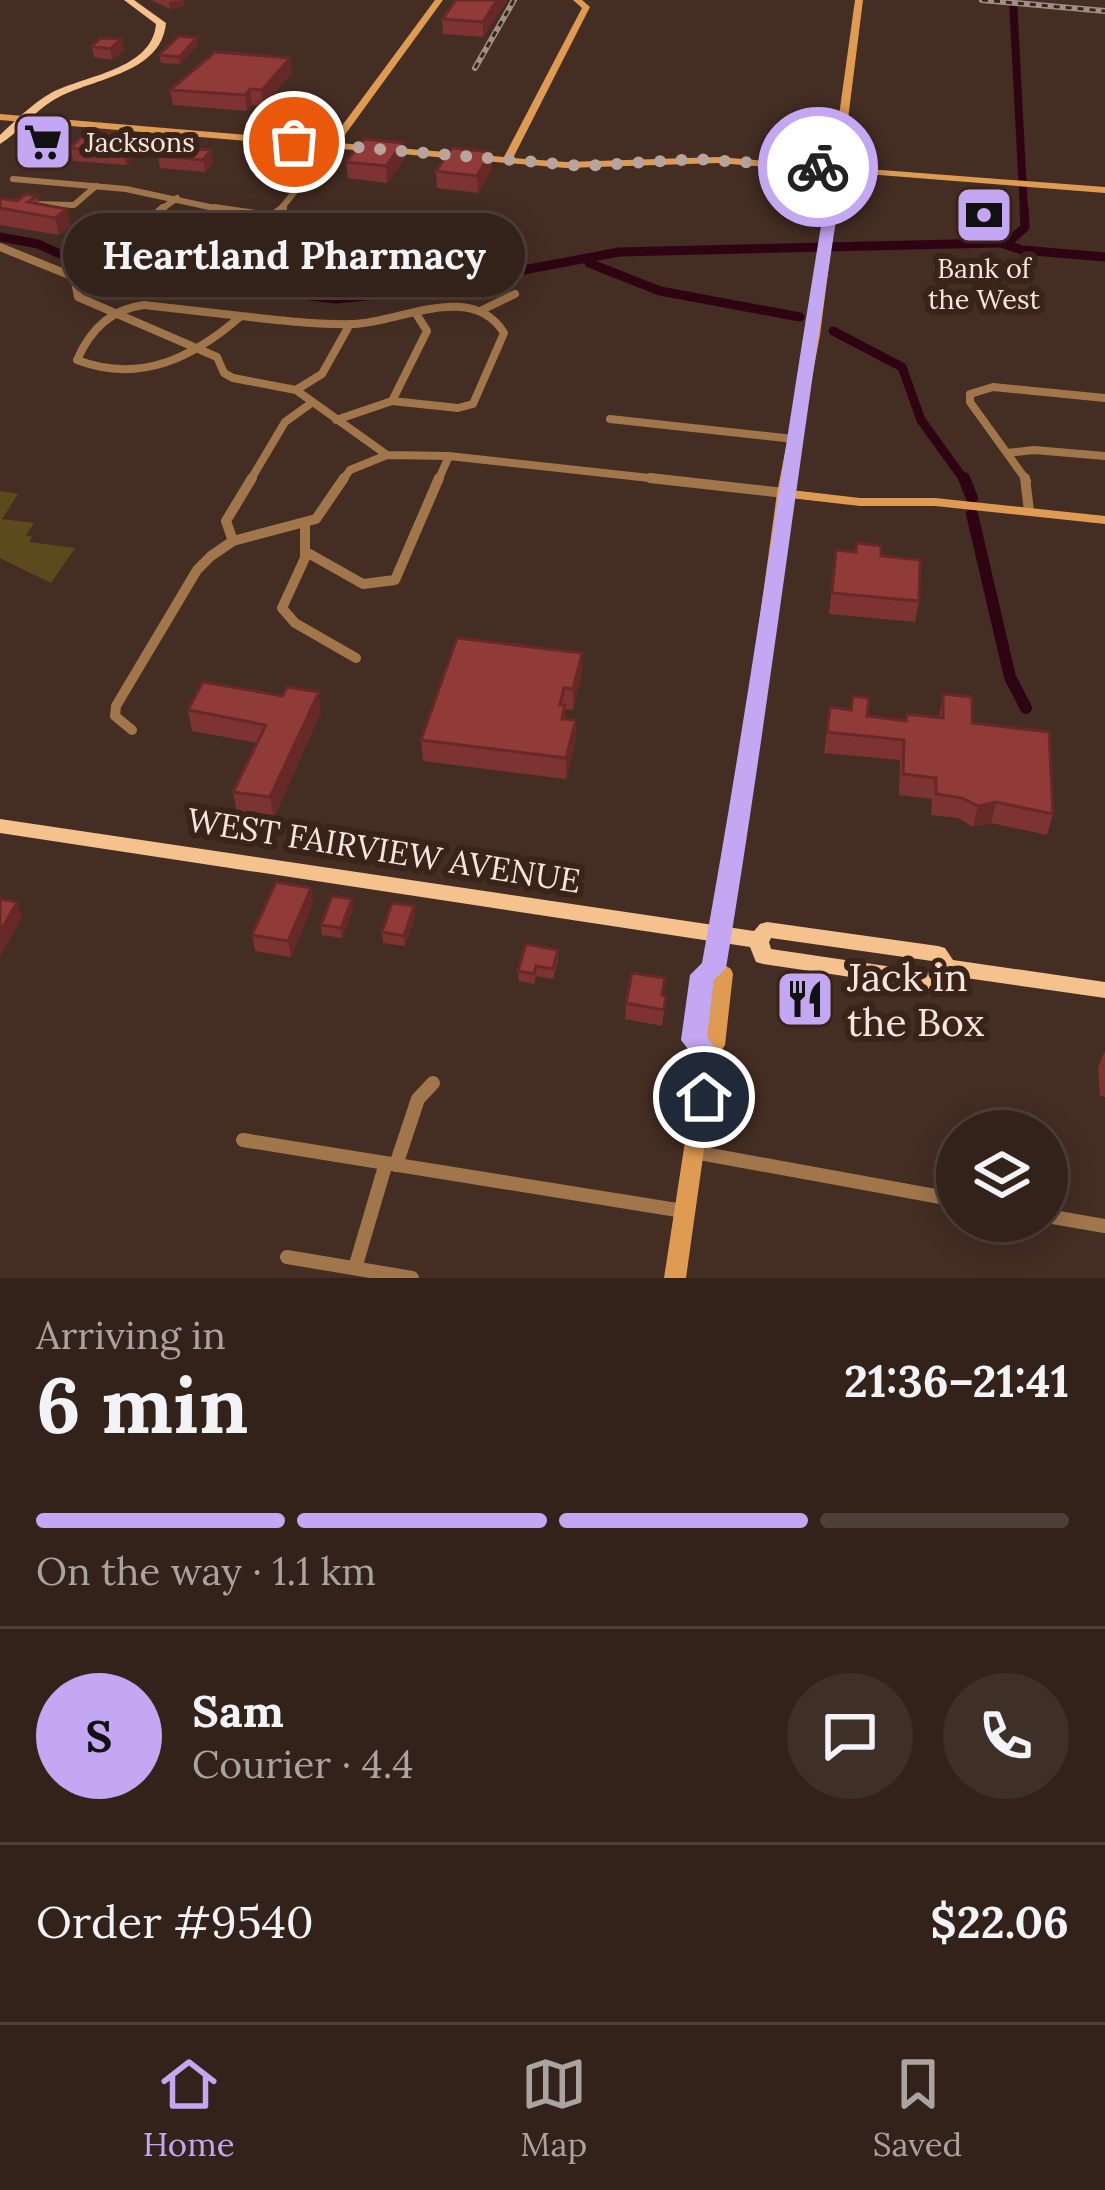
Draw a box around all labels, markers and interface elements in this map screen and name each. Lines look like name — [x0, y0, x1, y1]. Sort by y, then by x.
pin — [243, 91, 345, 193]
courier — [758, 107, 878, 227]
icon: bag — [261, 109, 327, 175]
supermarket icon: Jacksons — [12, 111, 74, 173]
place label: Jacksons — [84, 125, 195, 159]
icon: bike — [785, 134, 851, 200]
bank icon: Bank of the West — [953, 184, 1015, 246]
callout: Heartland Pharmacy — [63, 214, 525, 298]
text: Heartland Pharmacy — [102, 230, 486, 280]
place label: Bank of the West — [928, 251, 1040, 316]
street label: WEST FAIRVIEW AVENUE — [184, 798, 584, 902]
place label: Jack in the Box — [846, 952, 985, 1047]
restaurant icon: Jack in the Box — [774, 968, 836, 1030]
pin — [653, 1046, 755, 1148]
icon: home — [671, 1064, 737, 1130]
map controls — [936, 1110, 1068, 1242]
button: layers — [936, 1110, 1068, 1242]
text: Arriving in — [36, 1310, 226, 1360]
text: 21:36–21:41 — [844, 1352, 1069, 1409]
text: 6 min — [36, 1355, 248, 1454]
text: On the way · 1.1 km — [36, 1546, 376, 1596]
button: chat — [787, 1673, 913, 1799]
button: phone — [943, 1673, 1069, 1799]
text: Sam — [192, 1682, 284, 1739]
text: S — [86, 1707, 112, 1764]
text: Courier · 4.4 — [192, 1739, 413, 1789]
text: Order #9540 — [36, 1893, 314, 1950]
text: $22.06 — [930, 1893, 1069, 1950]
tab: Home — [143, 2051, 235, 2165]
tab: Map — [520, 2051, 587, 2165]
tab: Saved — [873, 2051, 962, 2165]

